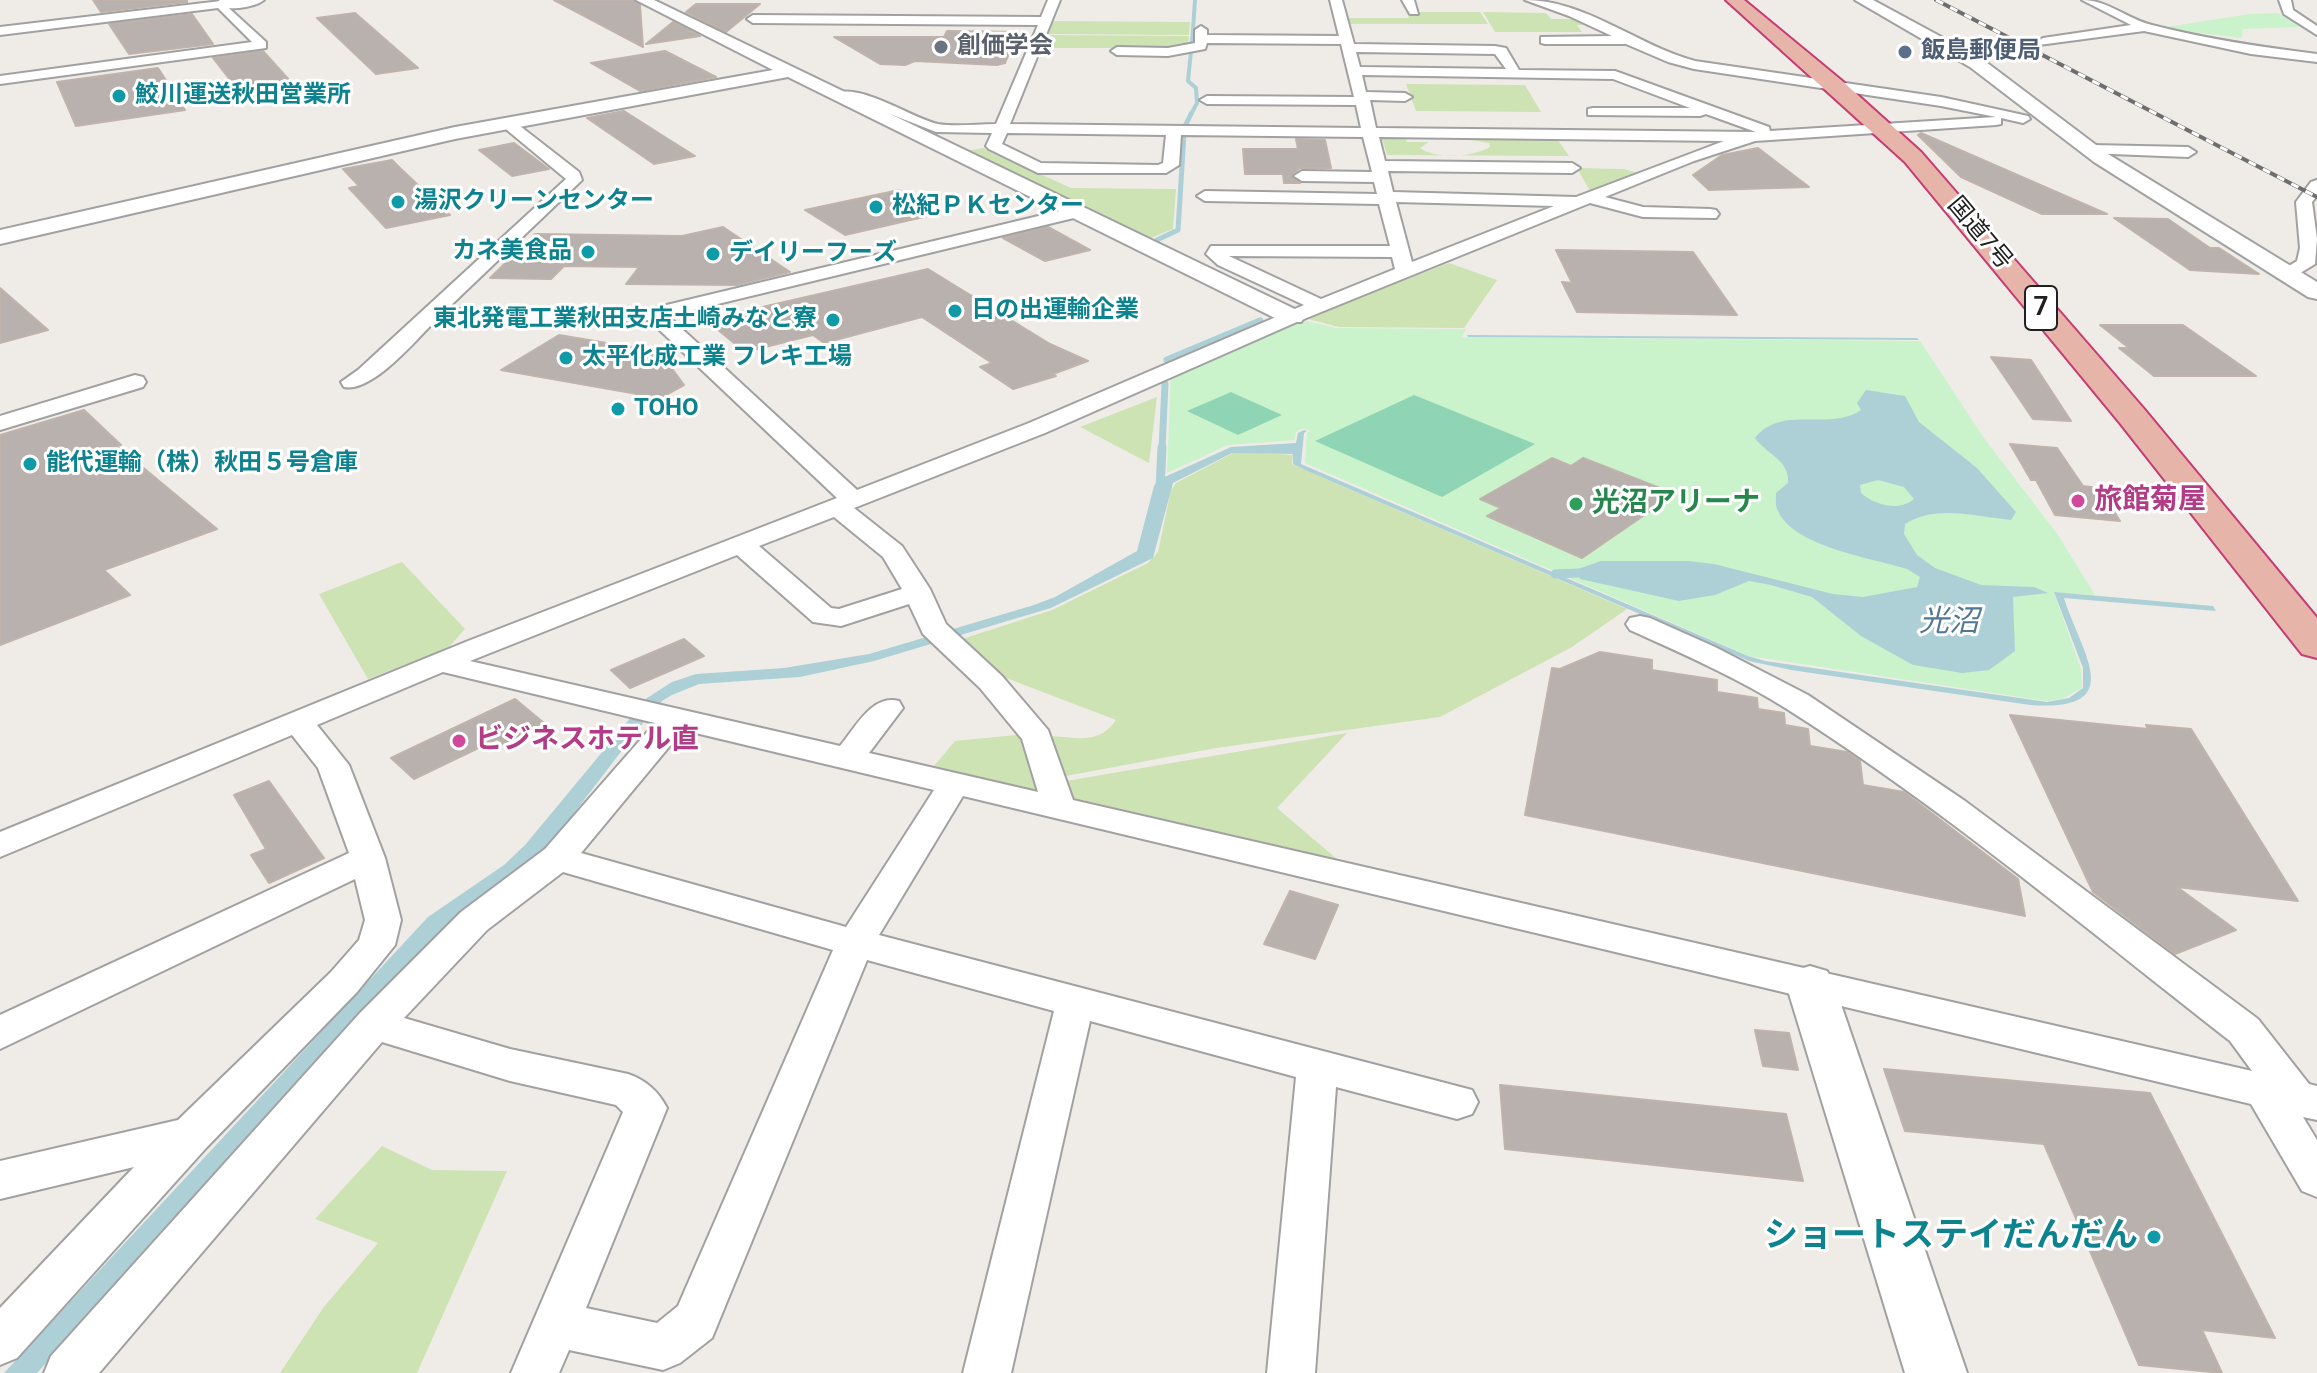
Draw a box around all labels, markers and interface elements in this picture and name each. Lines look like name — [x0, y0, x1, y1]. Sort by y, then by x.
place label: 創価学会 — [957, 33, 1053, 61]
marker: 創価学会 — [932, 38, 950, 56]
place label: 飯島郵便局 — [1921, 38, 2041, 66]
marker: 飯島郵便局 — [1896, 43, 1914, 61]
place label: 鮫川運送秋田営業所 — [135, 82, 351, 110]
marker: 鮫川運送秋田営業所 — [110, 87, 128, 105]
place label: 湯沢クリーンセンター — [414, 188, 654, 216]
street label: 国道7号 — [1940, 192, 2018, 276]
marker: 湯沢クリーンセンター — [389, 193, 407, 211]
place label: 松紀ＰＫセンター — [892, 193, 1084, 221]
marker: 松紀ＰＫセンター — [867, 198, 885, 216]
place label: カネ美食品 — [452, 238, 572, 266]
place label: デイリーフーズ — [729, 240, 897, 268]
marker: カネ美食品 — [579, 243, 597, 261]
marker: デイリーフーズ — [704, 245, 722, 263]
road number: 7 — [2025, 286, 2057, 330]
place label: 日の出運輸企業 — [971, 297, 1139, 325]
marker: 日の出運輸企業 — [946, 302, 964, 320]
place label: 東北発電工業秋田支店土崎みなと寮 — [433, 306, 817, 334]
marker: 東北発電工業秋田支店土崎みなと寮 — [824, 311, 842, 329]
place label: 太平化成工業 フレキ工場 — [582, 344, 852, 372]
marker: 太平化成工業 フレキ工場 — [557, 349, 575, 367]
place label: TOHO — [634, 395, 699, 423]
marker: TOHO — [609, 400, 627, 418]
place label: 能代運輸（株）秋田５号倉庫 — [46, 450, 358, 478]
marker: 能代運輸（株）秋田５号倉庫 — [21, 455, 39, 473]
place label: 旅館菊屋 — [2094, 484, 2206, 518]
place label: 光沼アリーナ — [1592, 487, 1760, 521]
marker: 旅館菊屋 — [2069, 492, 2087, 510]
marker: 光沼アリーナ — [1567, 495, 1585, 513]
water label: 光沼 — [1919, 605, 1979, 641]
place label: ビジネスホテル直 — [475, 724, 699, 758]
marker: ビジネスホテル直 — [450, 732, 468, 750]
place label: ショートステイだんだん — [1764, 1217, 2138, 1257]
marker: ショートステイだんだん — [2145, 1228, 2163, 1246]

